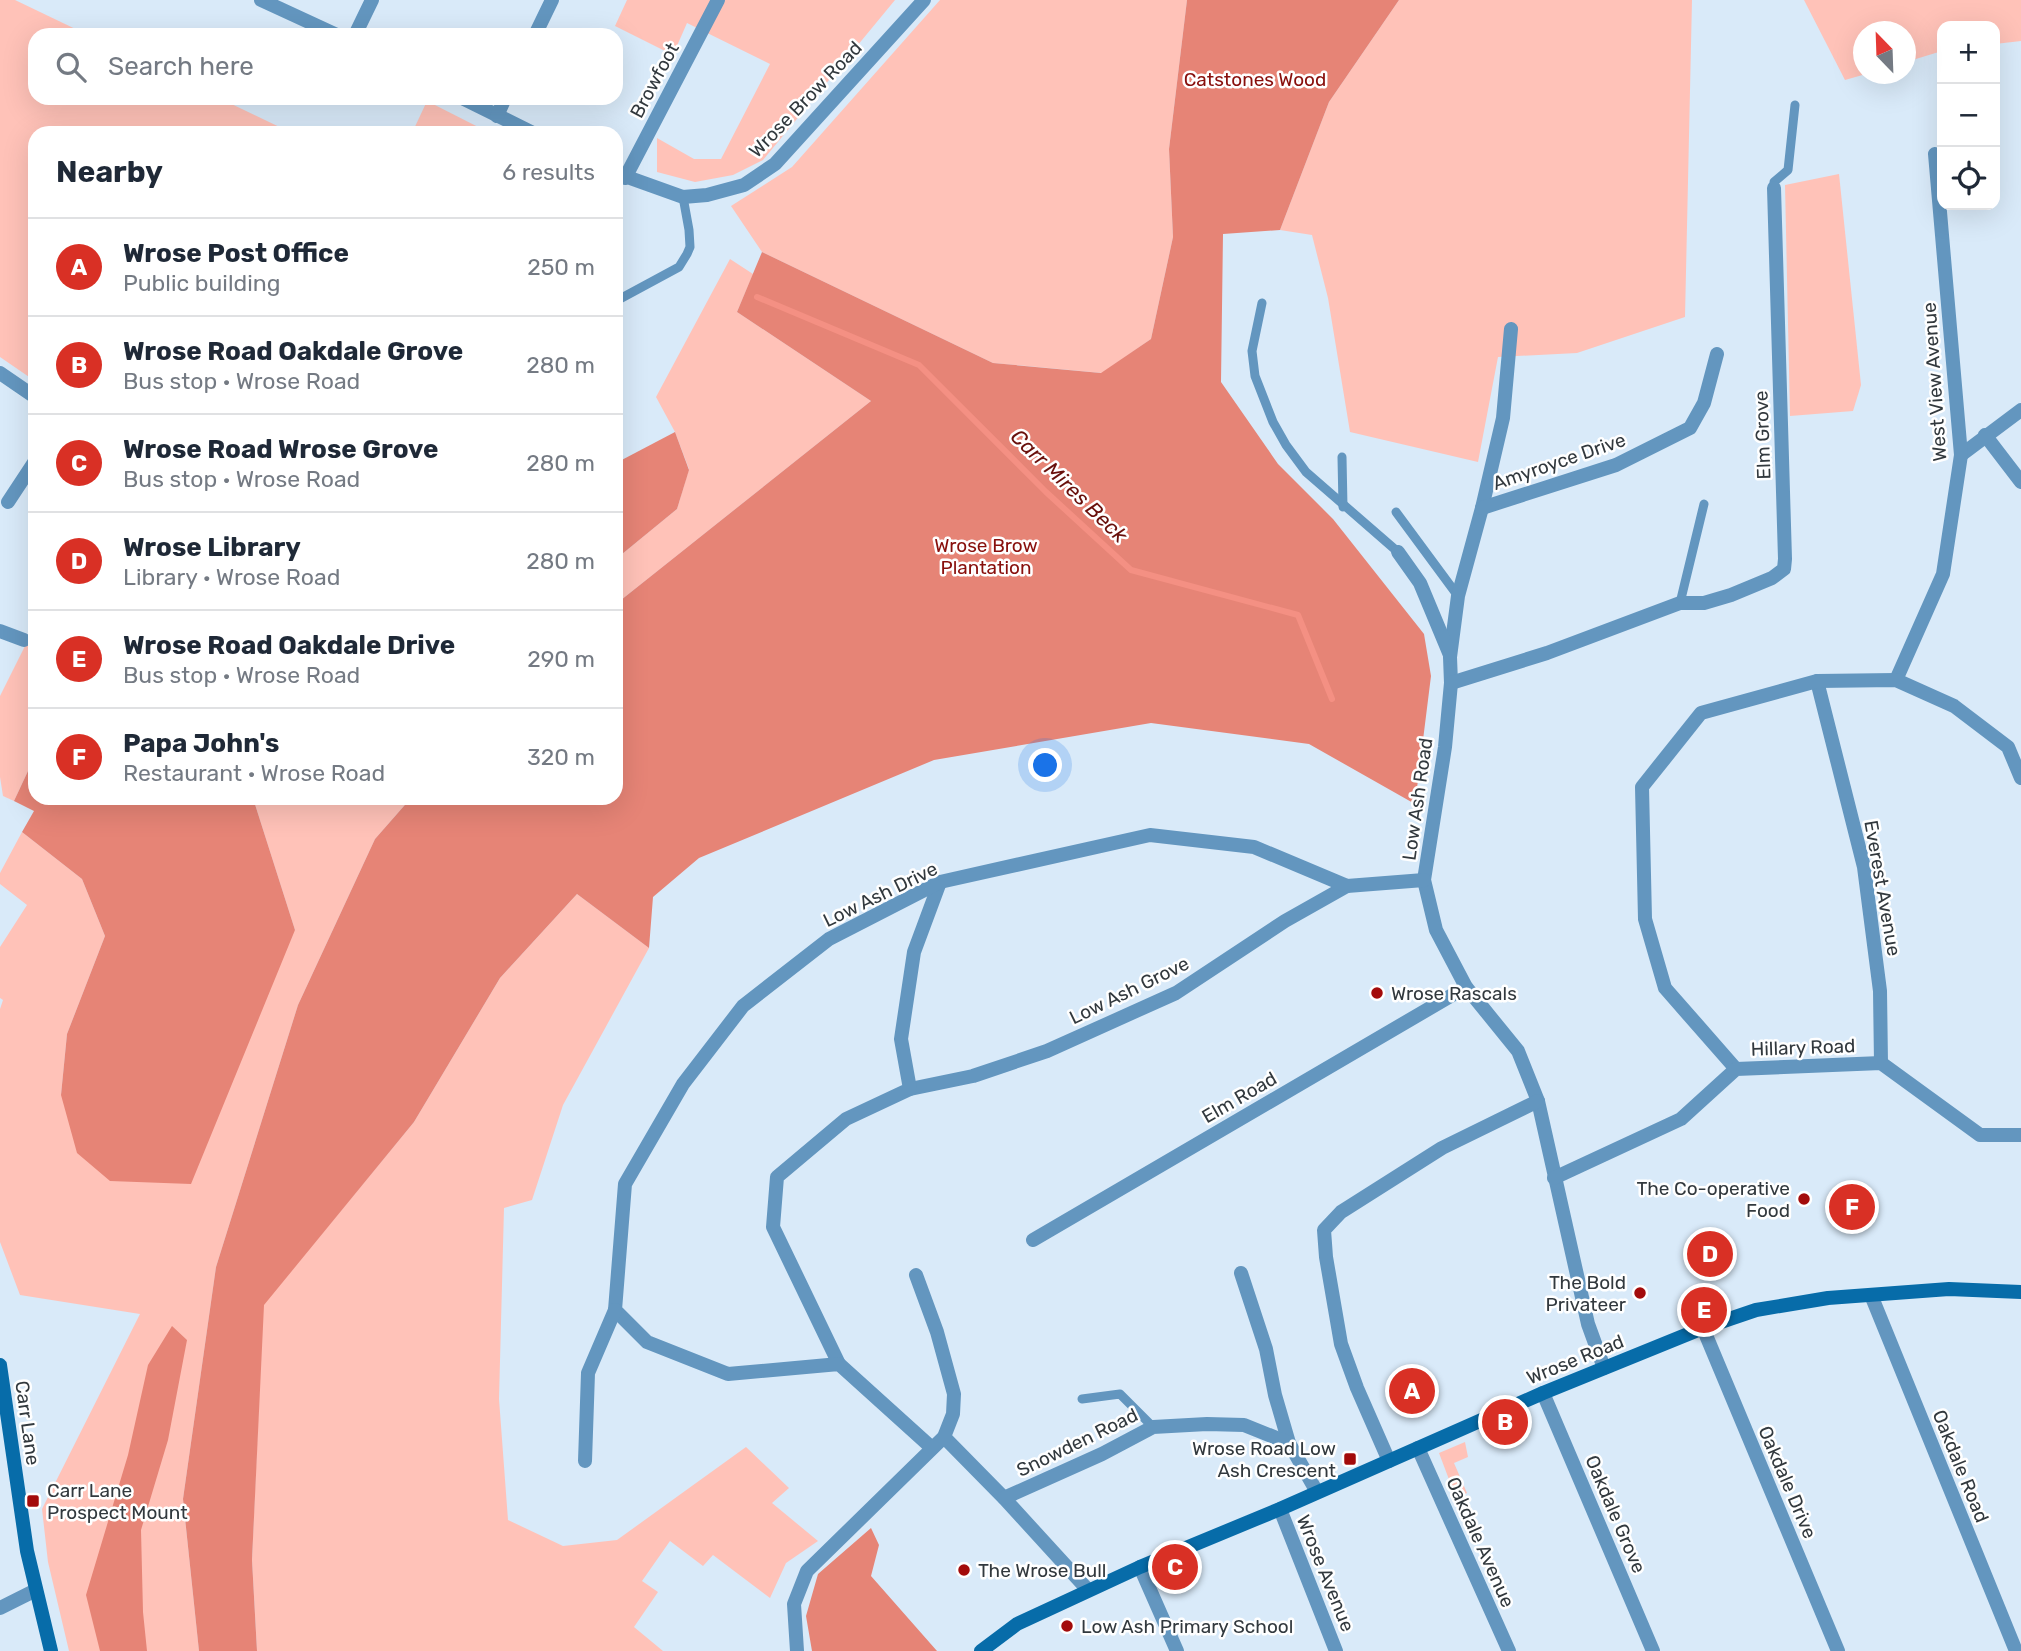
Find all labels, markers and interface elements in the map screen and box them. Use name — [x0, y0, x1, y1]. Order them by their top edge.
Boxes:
north arrow — [1853, 21, 1916, 84]
map controls — [1937, 21, 2000, 210]
button: + — [1937, 21, 2000, 84]
search box — [28, 28, 623, 105]
street label: Wrose Brow Road — [744, 36, 867, 162]
street label: Browfoot — [625, 38, 684, 122]
icon: search — [52, 48, 90, 86]
text: Search here — [108, 51, 254, 82]
park label: Catstones Wood — [1184, 68, 1326, 91]
button: − — [1937, 84, 2000, 147]
button: locate — [1937, 147, 2000, 210]
text: Nearby — [56, 154, 163, 190]
text: 6 results — [502, 158, 595, 186]
text: Wrose Post Office — [123, 238, 349, 269]
text: A — [71, 253, 87, 281]
text: 250 m — [527, 253, 595, 281]
text: Public building — [123, 269, 280, 297]
street label: West View Avenue — [1917, 302, 1952, 462]
text: Wrose Road Oakdale Grove — [123, 336, 463, 367]
text: B — [71, 351, 87, 379]
text: 280 m — [526, 351, 595, 379]
text: Bus stop · Wrose Road — [123, 367, 360, 395]
street label: Elm Grove — [1749, 390, 1776, 480]
water label: Carr Mires Beck — [1006, 424, 1134, 548]
street label: Amyroyce Drive — [1490, 428, 1629, 495]
text: Wrose Road Wrose Grove — [123, 434, 438, 465]
text: C — [71, 449, 87, 477]
text: 280 m — [526, 449, 595, 477]
text: Bus stop · Wrose Road — [123, 465, 360, 493]
text: Wrose Library — [123, 532, 301, 563]
park label: Wrose Brow Plantation — [934, 534, 1038, 579]
text: D — [71, 547, 87, 575]
text: 280 m — [526, 547, 595, 575]
text: Library · Wrose Road — [123, 563, 340, 591]
text: Wrose Road Oakdale Drive — [123, 630, 455, 661]
text: E — [72, 645, 86, 673]
text: 290 m — [527, 645, 595, 673]
text: Bus stop · Wrose Road — [123, 661, 360, 689]
text: Papa John's — [123, 728, 279, 759]
street label: Low Ash Road — [1397, 736, 1437, 862]
text: F — [72, 743, 86, 771]
text: 320 m — [527, 743, 595, 771]
your location — [1028, 748, 1062, 782]
text: Restaurant · Wrose Road — [123, 759, 385, 787]
street label: Everest Avenue — [1859, 818, 1906, 958]
street label: Low Ash Drive — [819, 857, 941, 932]
street label: Low Ash Grove — [1066, 952, 1193, 1029]
place label: Wrose Rascals — [1391, 982, 1517, 1005]
marker: Wrose Rascals — [1369, 985, 1385, 1001]
street label: Hillary Road — [1750, 1034, 1856, 1061]
street label: Elm Road — [1198, 1067, 1281, 1128]
place label: The Co-operative Food — [1637, 1177, 1790, 1222]
pin: F — [1829, 1181, 1875, 1233]
marker: The Co-operative Food — [1796, 1191, 1812, 1207]
pin: D — [1687, 1228, 1733, 1280]
place label: The Bold Privateer — [1546, 1271, 1627, 1316]
pin: E — [1681, 1284, 1727, 1336]
marker: The Bold Privateer — [1632, 1285, 1648, 1301]
street label: Wrose Road — [1523, 1330, 1627, 1389]
pin: A — [1389, 1365, 1435, 1417]
street label: Carr Lane — [10, 1379, 45, 1467]
pin: B — [1482, 1396, 1528, 1448]
street label: Snowden Road — [1013, 1403, 1142, 1482]
street label: Oakdale Road — [1928, 1407, 1994, 1526]
street label: Oakdale Drive — [1753, 1422, 1822, 1542]
place label: Wrose Road Low Ash Crescent — [1192, 1437, 1337, 1482]
marker: Wrose Road Low Ash Crescent — [1342, 1451, 1358, 1467]
street label: Oakdale Grove — [1580, 1452, 1651, 1577]
street label: Oakdale Avenue — [1441, 1473, 1520, 1611]
place label: Carr Lane Prospect Mount — [47, 1479, 188, 1524]
marker: Carr Lane Prospect Mount — [25, 1493, 41, 1509]
street label: Wrose Avenue — [1292, 1511, 1359, 1635]
pin: C — [1152, 1541, 1198, 1593]
place label: The Wrose Bull — [978, 1559, 1106, 1582]
marker: The Wrose Bull — [956, 1562, 972, 1578]
place label: Low Ash Primary School — [1081, 1615, 1293, 1638]
marker: Low Ash Primary School — [1059, 1618, 1075, 1634]

